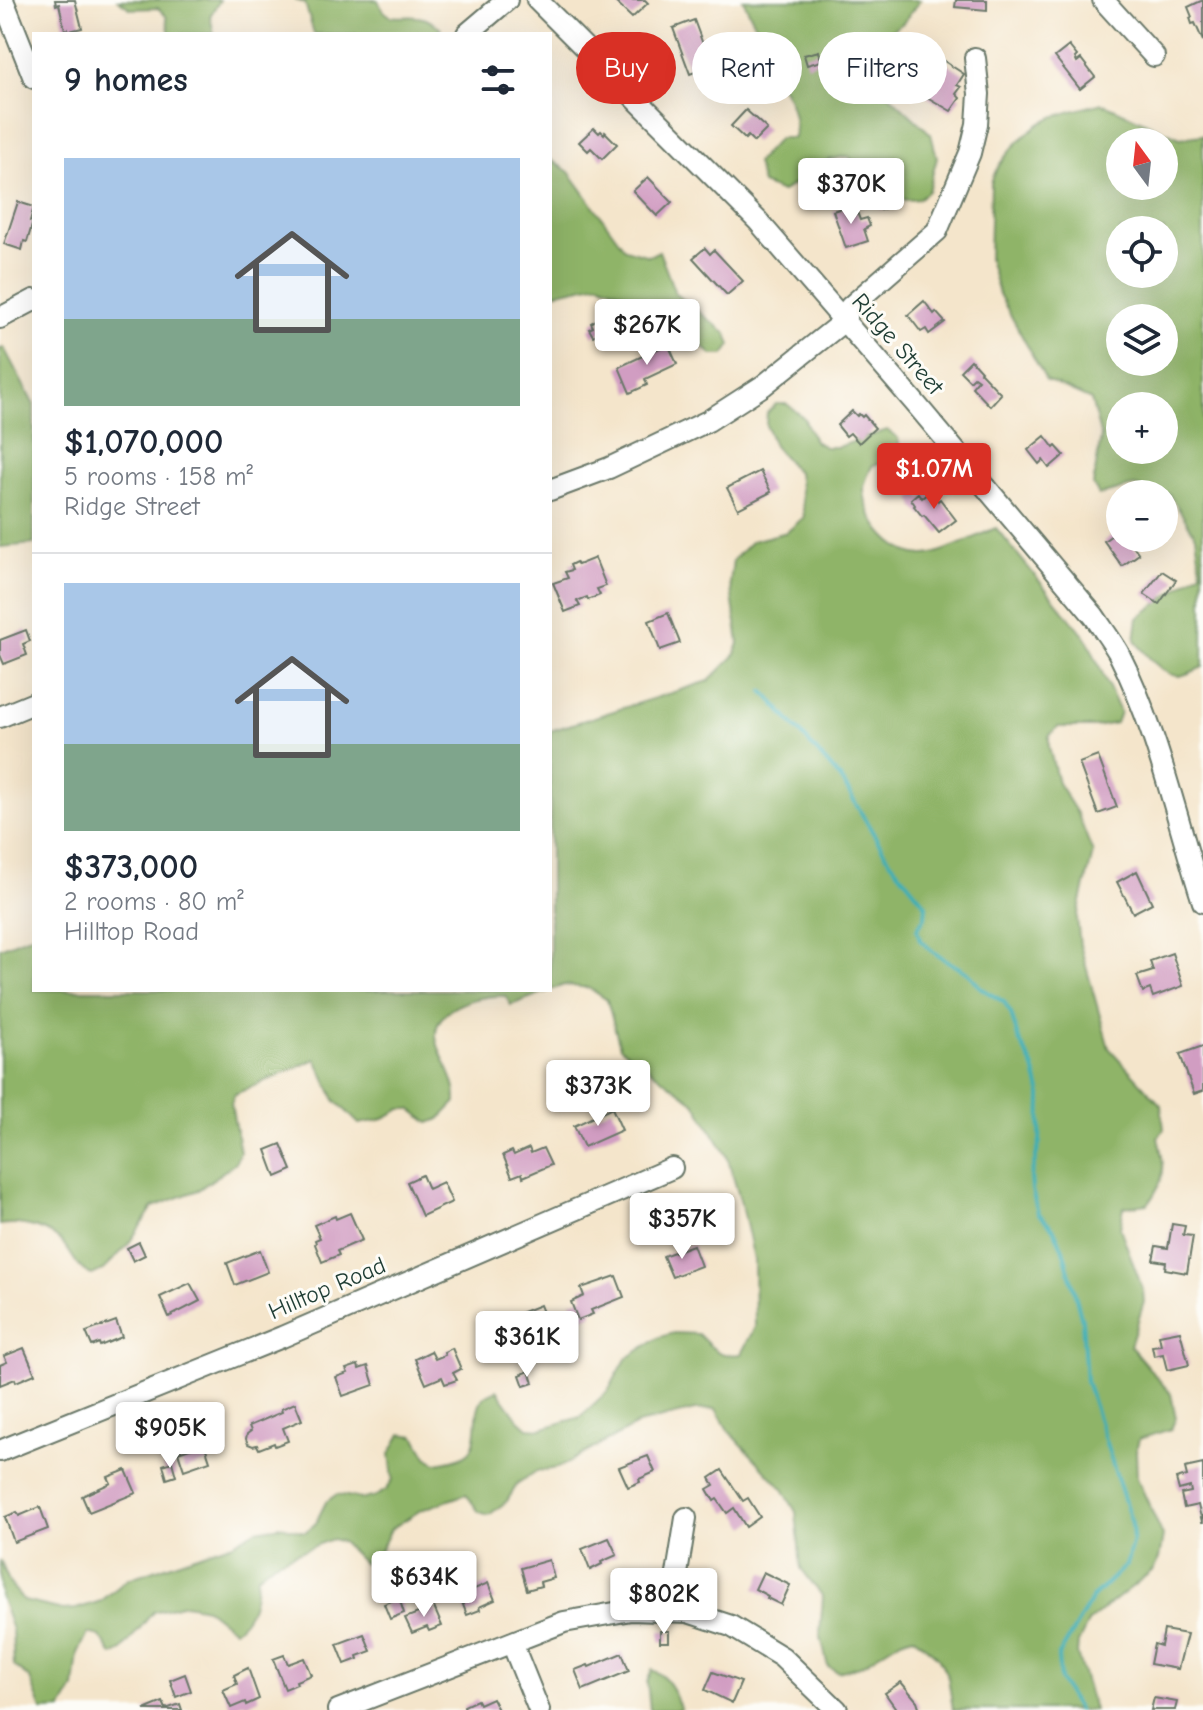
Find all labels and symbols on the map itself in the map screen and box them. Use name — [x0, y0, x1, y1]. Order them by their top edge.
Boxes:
north arrow — [1106, 128, 1178, 200]
pin: $370K — [795, 158, 907, 226]
street label: Ridge Street — [846, 288, 950, 401]
pin: $267K — [591, 299, 703, 367]
pin: $1.07M — [869, 443, 999, 511]
pin: $373K — [542, 1060, 654, 1128]
pin: $357K — [626, 1193, 738, 1261]
street label: Hilltop Road — [264, 1251, 390, 1325]
pin: $361K — [471, 1311, 583, 1379]
pin: $905K — [114, 1402, 226, 1470]
pin: $634K — [368, 1551, 480, 1619]
pin: $802K — [608, 1568, 720, 1636]

